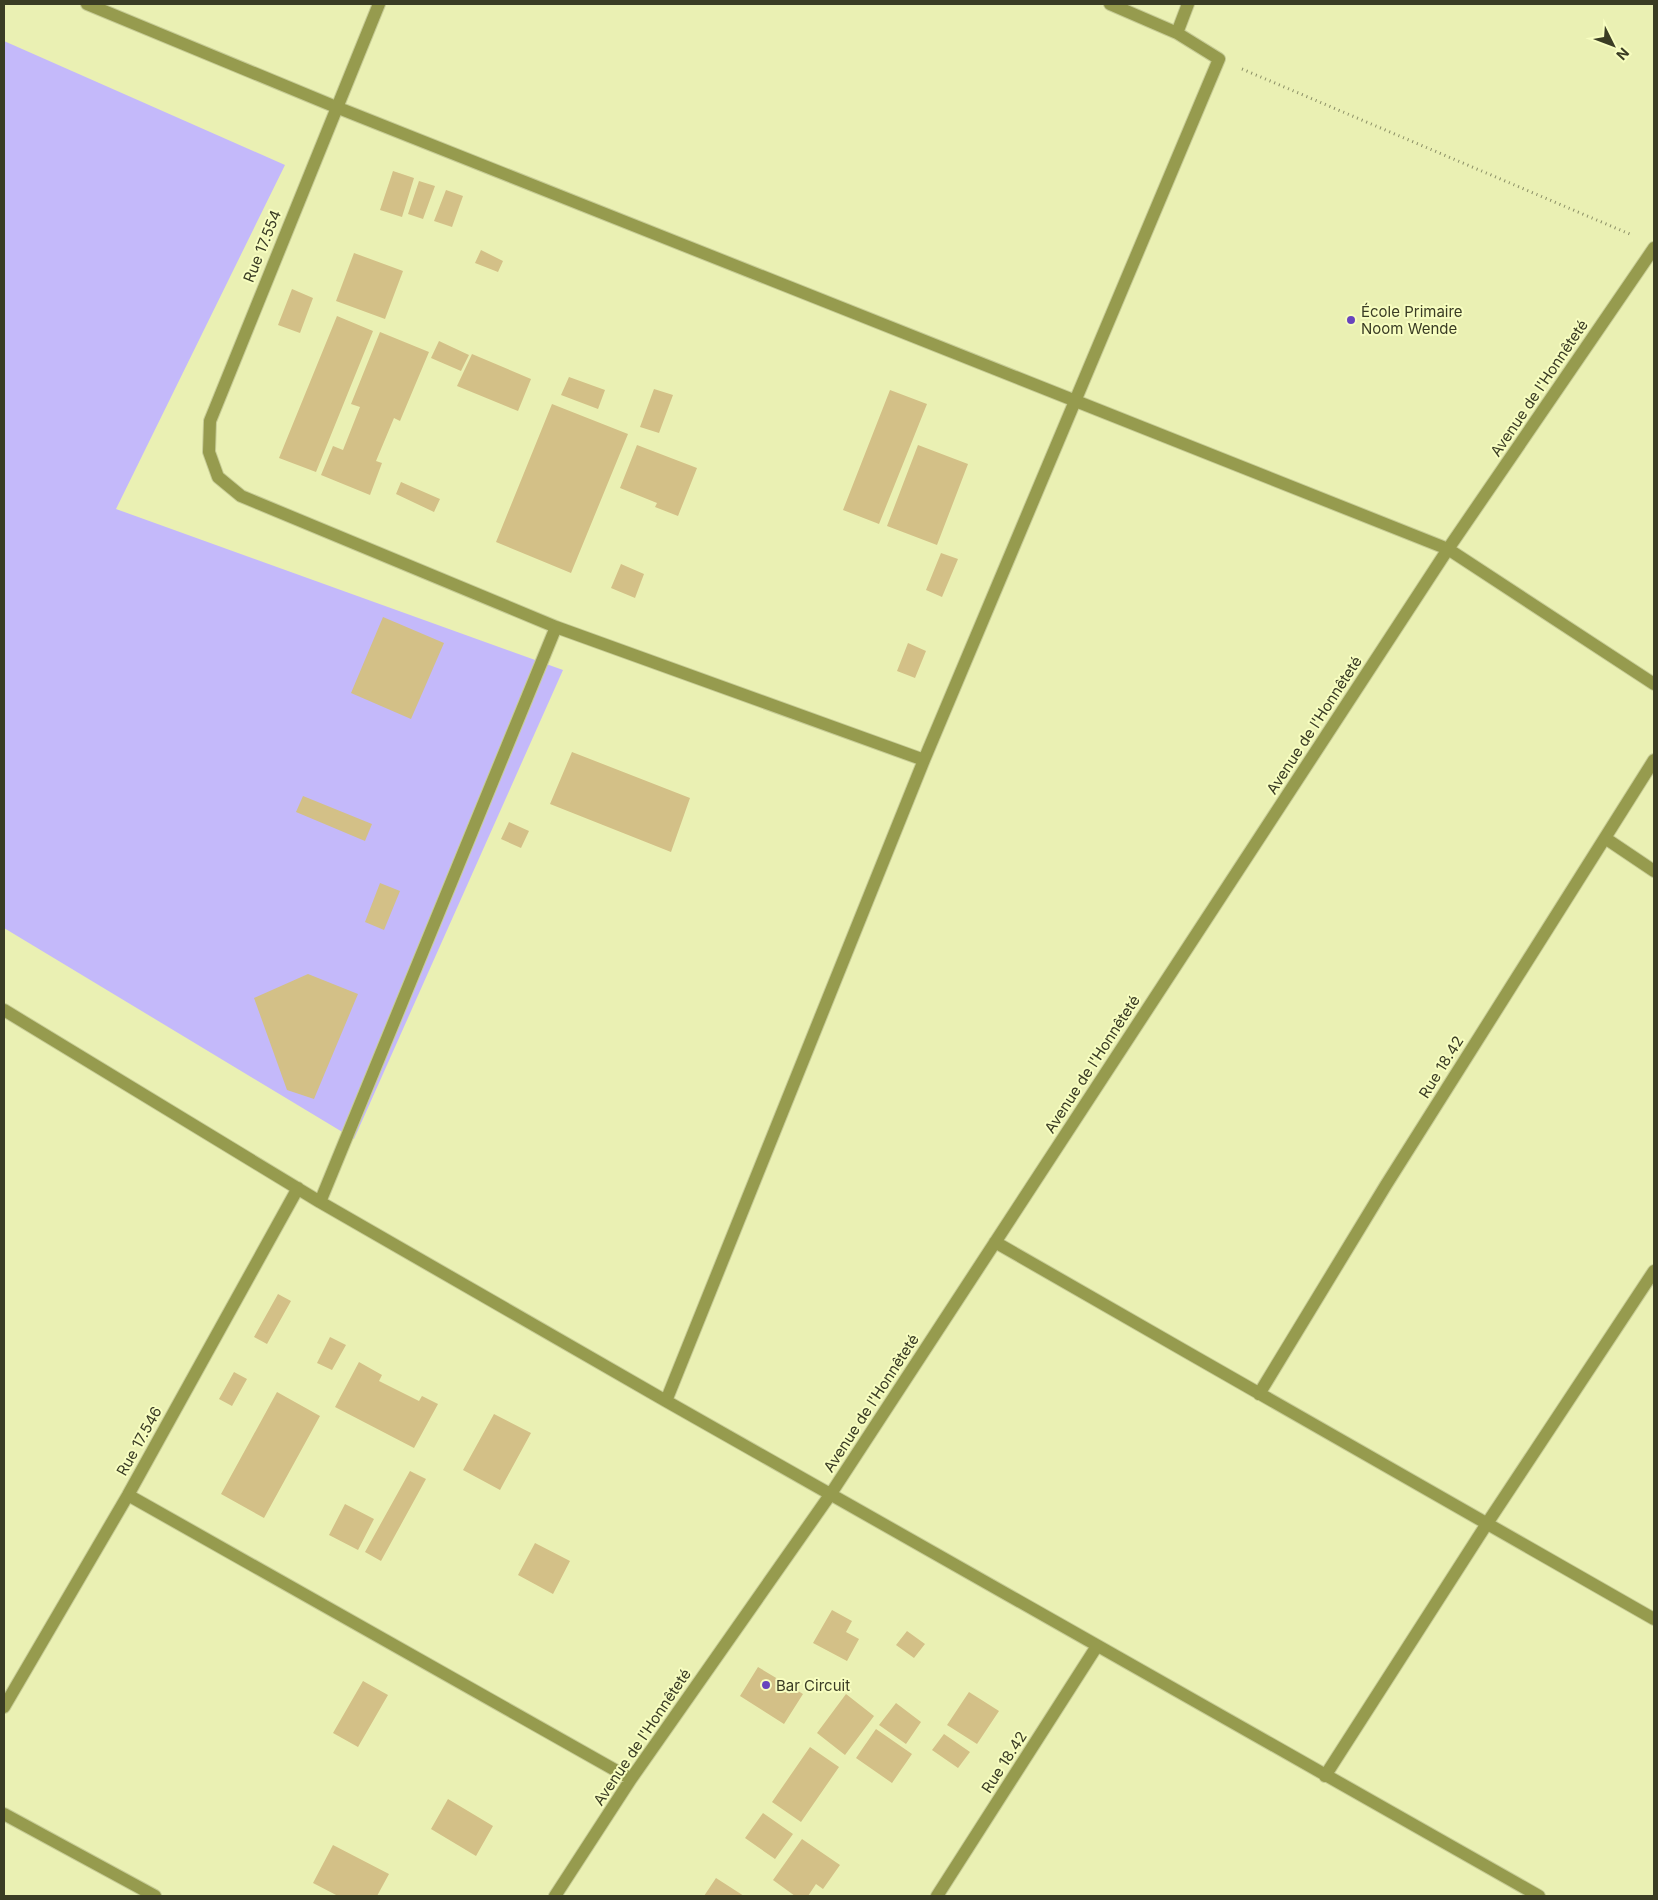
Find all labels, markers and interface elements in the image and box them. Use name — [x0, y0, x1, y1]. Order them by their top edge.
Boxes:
north arrow — [1588, 20, 1638, 70]
text: N — [1613, 44, 1633, 64]
street label: Rue 17.554 — [239, 207, 285, 285]
place label: École Primaire Noom Wende — [1361, 302, 1463, 338]
marker: École Primaire Noom Wende — [1345, 314, 1357, 326]
street label: Avenue de l'Honnêteté — [1486, 316, 1592, 460]
street label: Avenue de l'Honnêteté — [1262, 652, 1366, 798]
street label: Avenue de l'Honnêteté — [1040, 991, 1144, 1137]
street label: Rue 18.42 — [1414, 1032, 1468, 1102]
street label: Avenue de l'Honnêteté — [819, 1330, 923, 1476]
street label: Rue 17.546 — [112, 1403, 166, 1479]
street label: Avenue de l'Honnêteté — [589, 1665, 695, 1809]
place label: Bar Circuit — [776, 1676, 850, 1695]
marker: Bar Circuit — [760, 1679, 772, 1691]
street label: Rue 18.42 — [977, 1728, 1031, 1796]

